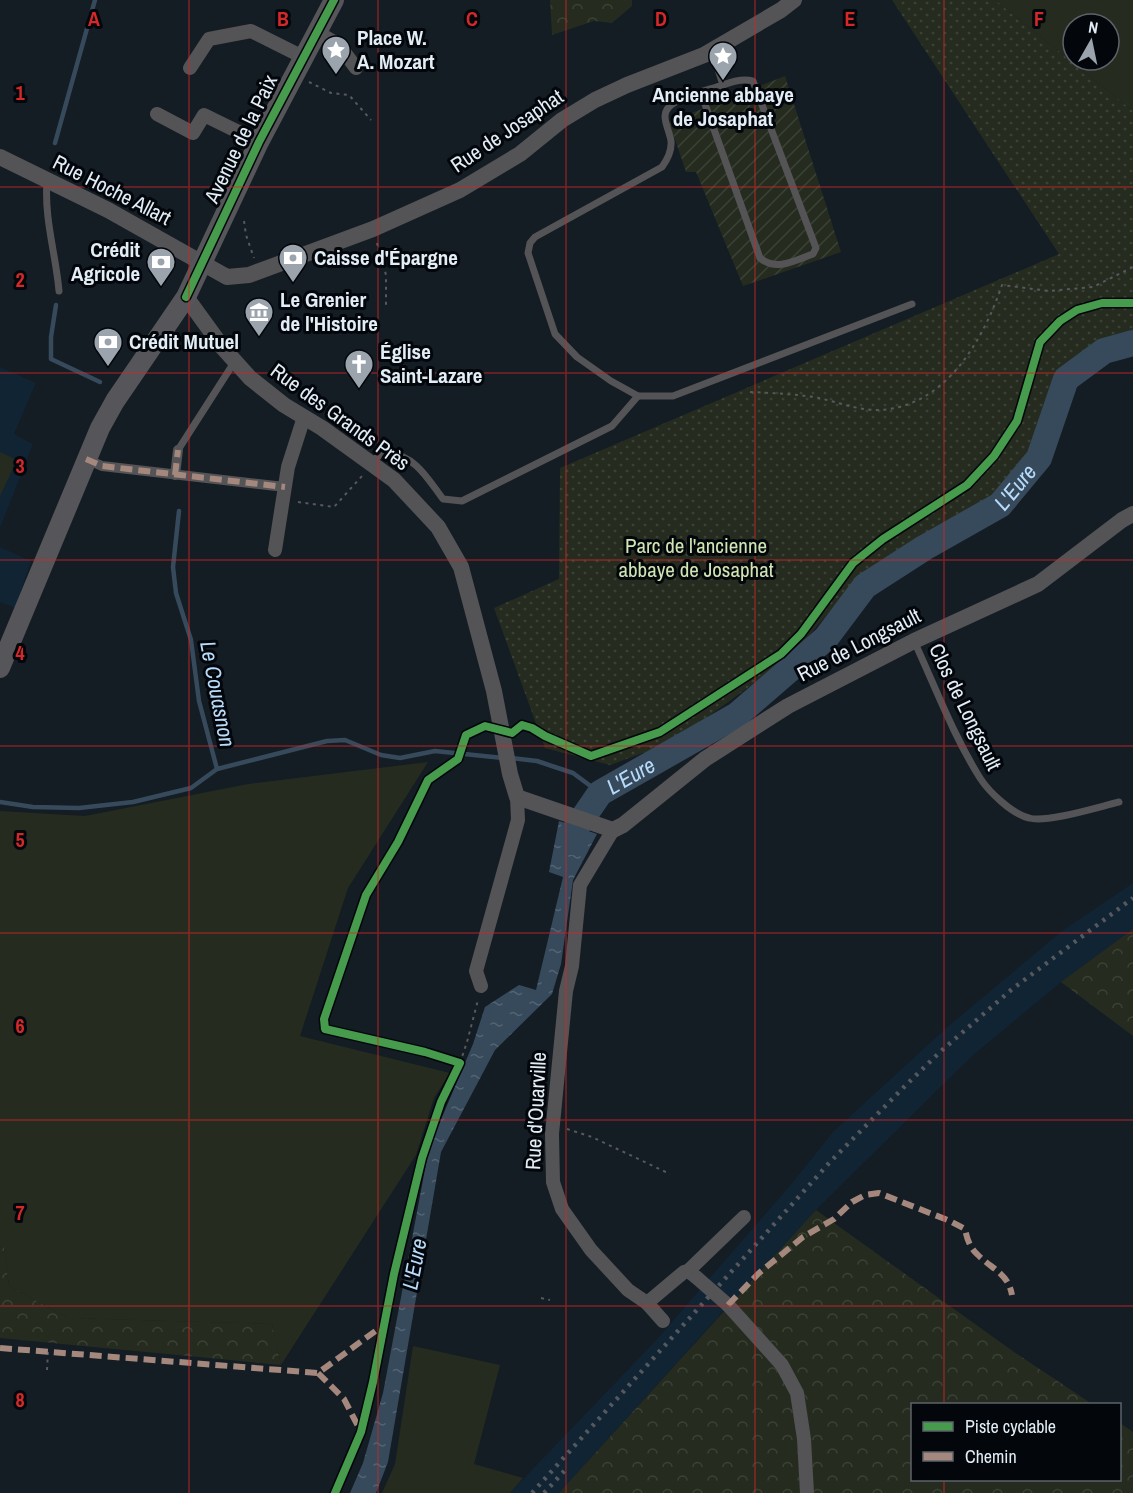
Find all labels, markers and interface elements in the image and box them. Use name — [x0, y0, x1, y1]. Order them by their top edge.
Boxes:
text: A — [88, 5, 100, 32]
text: B — [277, 5, 289, 32]
text: C — [466, 5, 478, 32]
text: D — [655, 5, 667, 32]
text: E — [845, 5, 856, 32]
text: F — [1034, 5, 1044, 32]
north arrow — [1061, 12, 1121, 72]
text: N — [1087, 16, 1100, 39]
place label: Place W. A. Mozart — [357, 23, 435, 76]
place icon: Place W. A. Mozart — [320, 34, 352, 76]
place icon: Ancienne abbaye de Josaphat — [707, 40, 739, 82]
street label: Avenue de la Paix — [197, 69, 284, 209]
text: 1 — [15, 79, 25, 106]
place label: Ancienne abbaye de Josaphat — [652, 80, 794, 133]
street label: Rue de Josaphat — [445, 82, 569, 179]
street label: Rue Hoche Allart — [48, 147, 177, 232]
place label: Crédit Agricole — [71, 235, 140, 288]
bank icon: Caisse d'Épargne — [277, 242, 309, 284]
place label: Caisse d'Épargne — [314, 243, 458, 272]
bank icon: Crédit Agricole — [145, 246, 177, 288]
text: 2 — [15, 266, 25, 293]
place label: Le Grenier de l'Histoire — [280, 285, 378, 338]
museum icon: Le Grenier de l'Histoire — [243, 296, 275, 338]
bank icon: Crédit Mutuel — [92, 326, 124, 368]
place label: Crédit Mutuel — [129, 327, 239, 356]
place label: Église Saint-Lazare — [380, 337, 482, 390]
church icon: Église Saint-Lazare — [343, 348, 375, 390]
street label: Rue des Grands Près — [265, 356, 416, 477]
text: 3 — [15, 452, 25, 479]
water label: L'Eure — [987, 458, 1043, 516]
park label: Parc de l'ancienne abbaye de Josaphat — [618, 531, 774, 584]
street label: Rue de Longsault — [792, 601, 926, 688]
water label: Le Couasnon — [193, 638, 243, 750]
street label: Clos de Longsault — [922, 638, 1009, 775]
text: 4 — [15, 639, 25, 666]
water label: L'Eure — [601, 750, 661, 801]
text: 5 — [15, 826, 25, 853]
text: 6 — [15, 1012, 25, 1039]
street label: Rue d'Ouarville — [518, 1051, 553, 1171]
text: 7 — [15, 1199, 25, 1226]
water label: L'Eure — [394, 1236, 434, 1292]
text: 8 — [15, 1386, 25, 1413]
legend — [911, 1403, 1121, 1481]
text: Piste cyclable — [965, 1414, 1056, 1439]
text: Chemin — [965, 1444, 1017, 1469]

